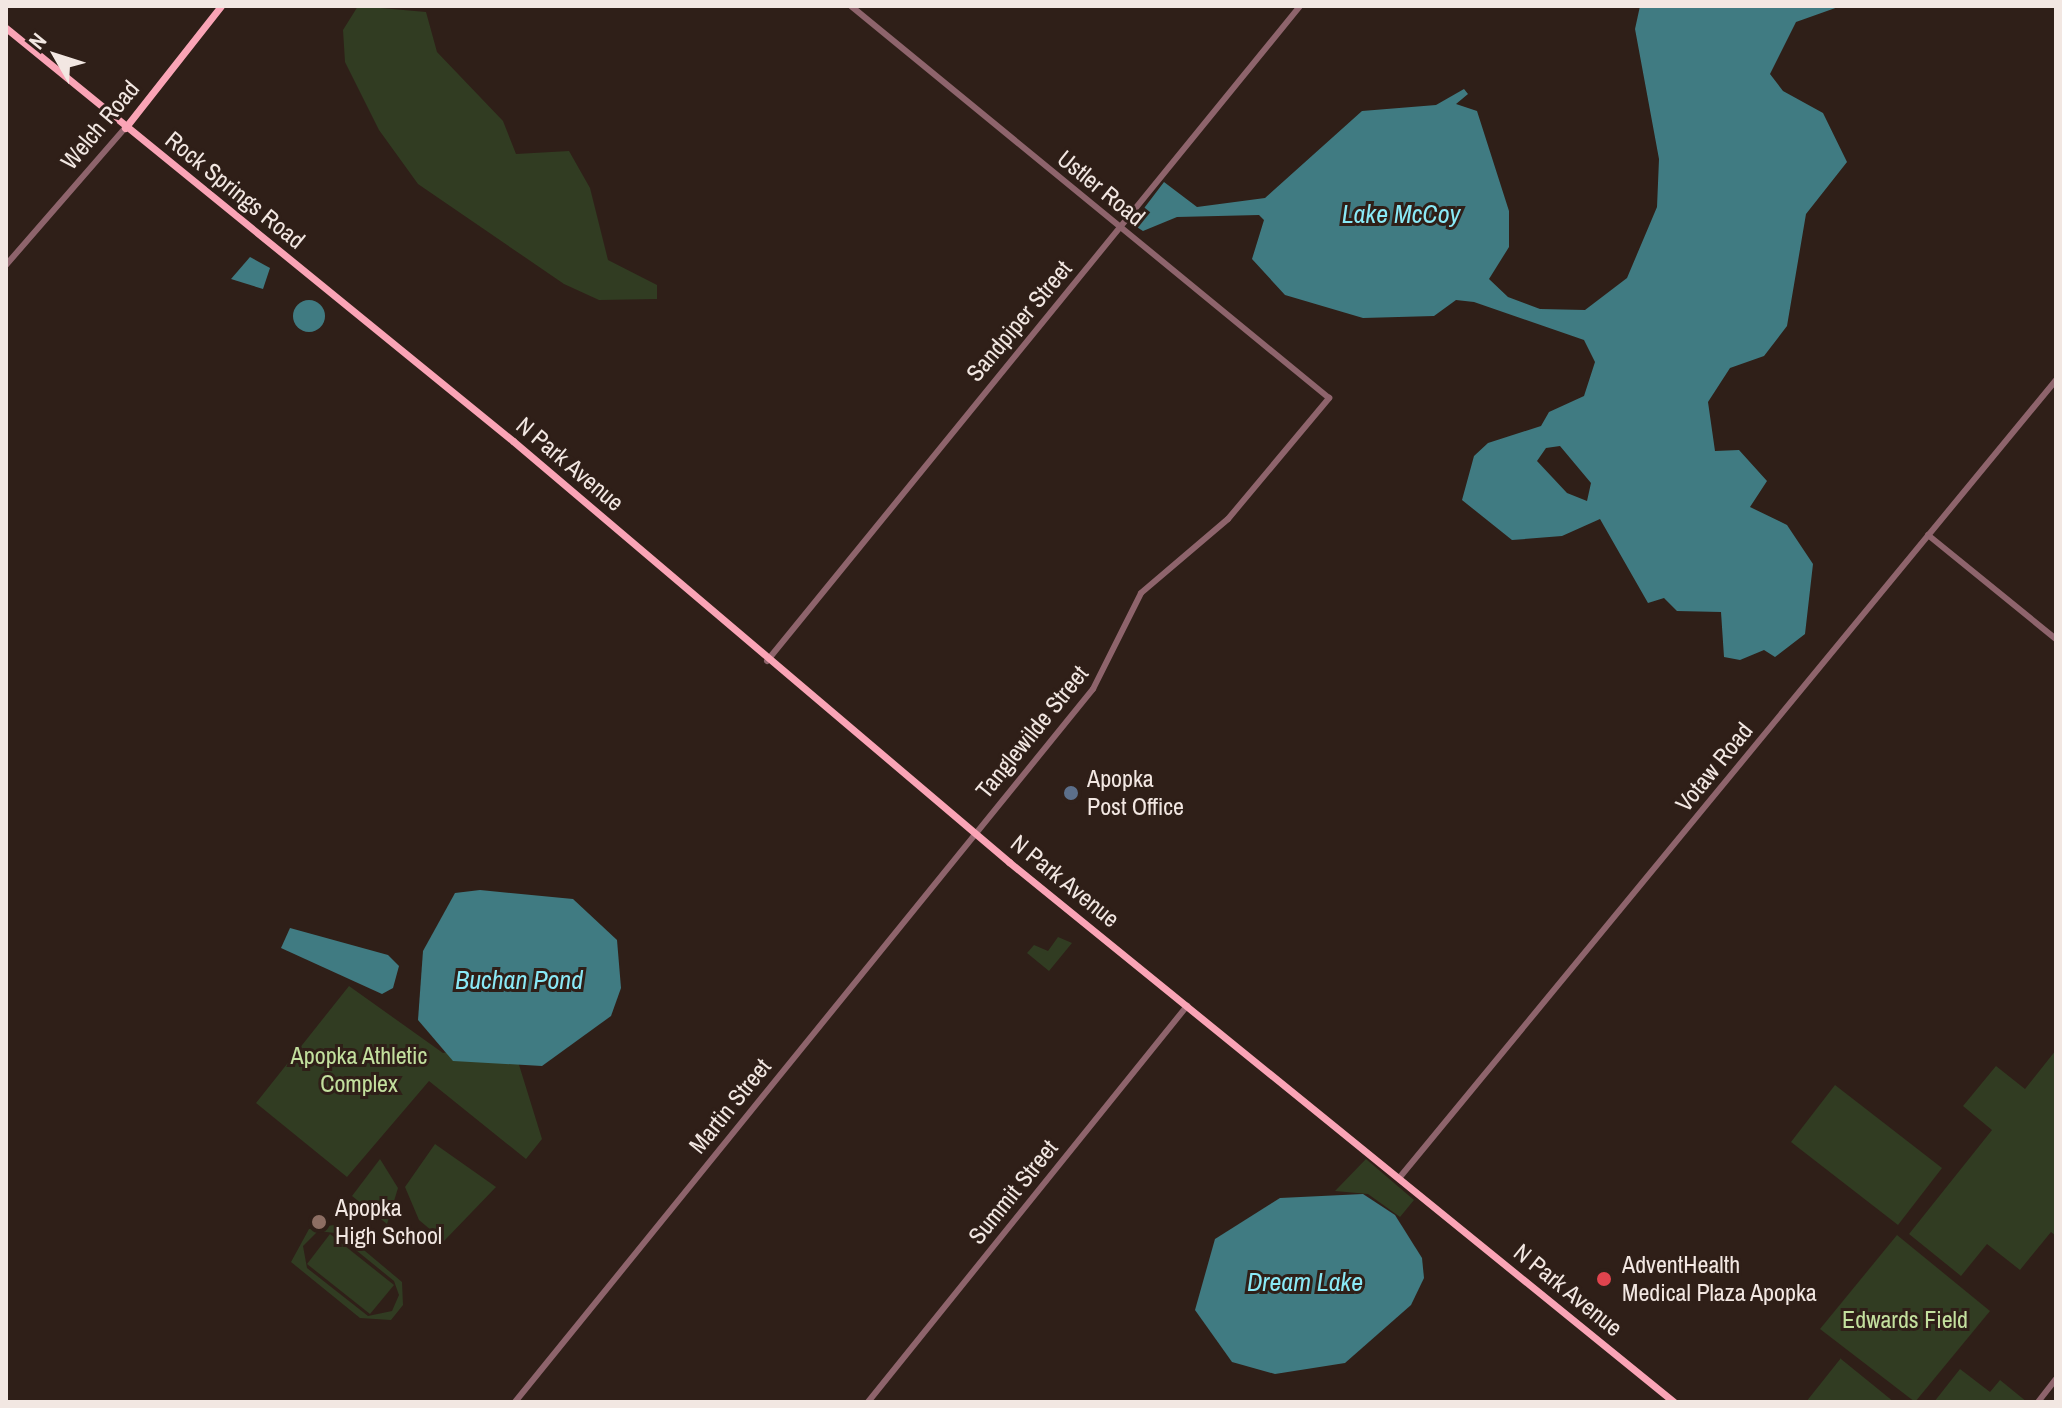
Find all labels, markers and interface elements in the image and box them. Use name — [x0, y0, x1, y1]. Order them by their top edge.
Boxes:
north arrow — [16, 16, 96, 96]
text: N — [22, 26, 53, 55]
street label: Welch Road — [55, 75, 145, 175]
street label: Rock Springs Road — [160, 125, 310, 255]
street label: Ustler Road — [1052, 144, 1150, 232]
water label: Lake McCoy — [1342, 198, 1460, 230]
street label: Sandpiper Street — [960, 255, 1078, 387]
street label: N Park Avenue — [510, 411, 630, 517]
street label: Tanglewilde Street — [970, 660, 1094, 804]
street label: Votaw Road — [1669, 717, 1759, 817]
place label: Apopka Post Office — [1087, 765, 1184, 821]
marker: Apopka Post Office — [1062, 784, 1080, 802]
street label: N Park Avenue — [1005, 828, 1125, 934]
water label: Buchan Pond — [455, 964, 583, 996]
park label: Apopka Athletic Complex — [290, 1042, 428, 1098]
street label: Martin Street — [683, 1053, 777, 1159]
street label: Summit Street — [962, 1134, 1064, 1250]
place label: Apopka High School — [335, 1194, 442, 1250]
marker: Apopka High School — [310, 1213, 328, 1231]
street label: N Park Avenue — [1508, 1237, 1628, 1343]
place label: AdventHealth Medical Plaza Apopka — [1622, 1251, 1818, 1307]
water label: Dream Lake — [1247, 1266, 1363, 1298]
marker: AdventHealth Medical Plaza Apopka — [1593, 1268, 1615, 1290]
park label: Edwards Field — [1842, 1306, 1968, 1334]

